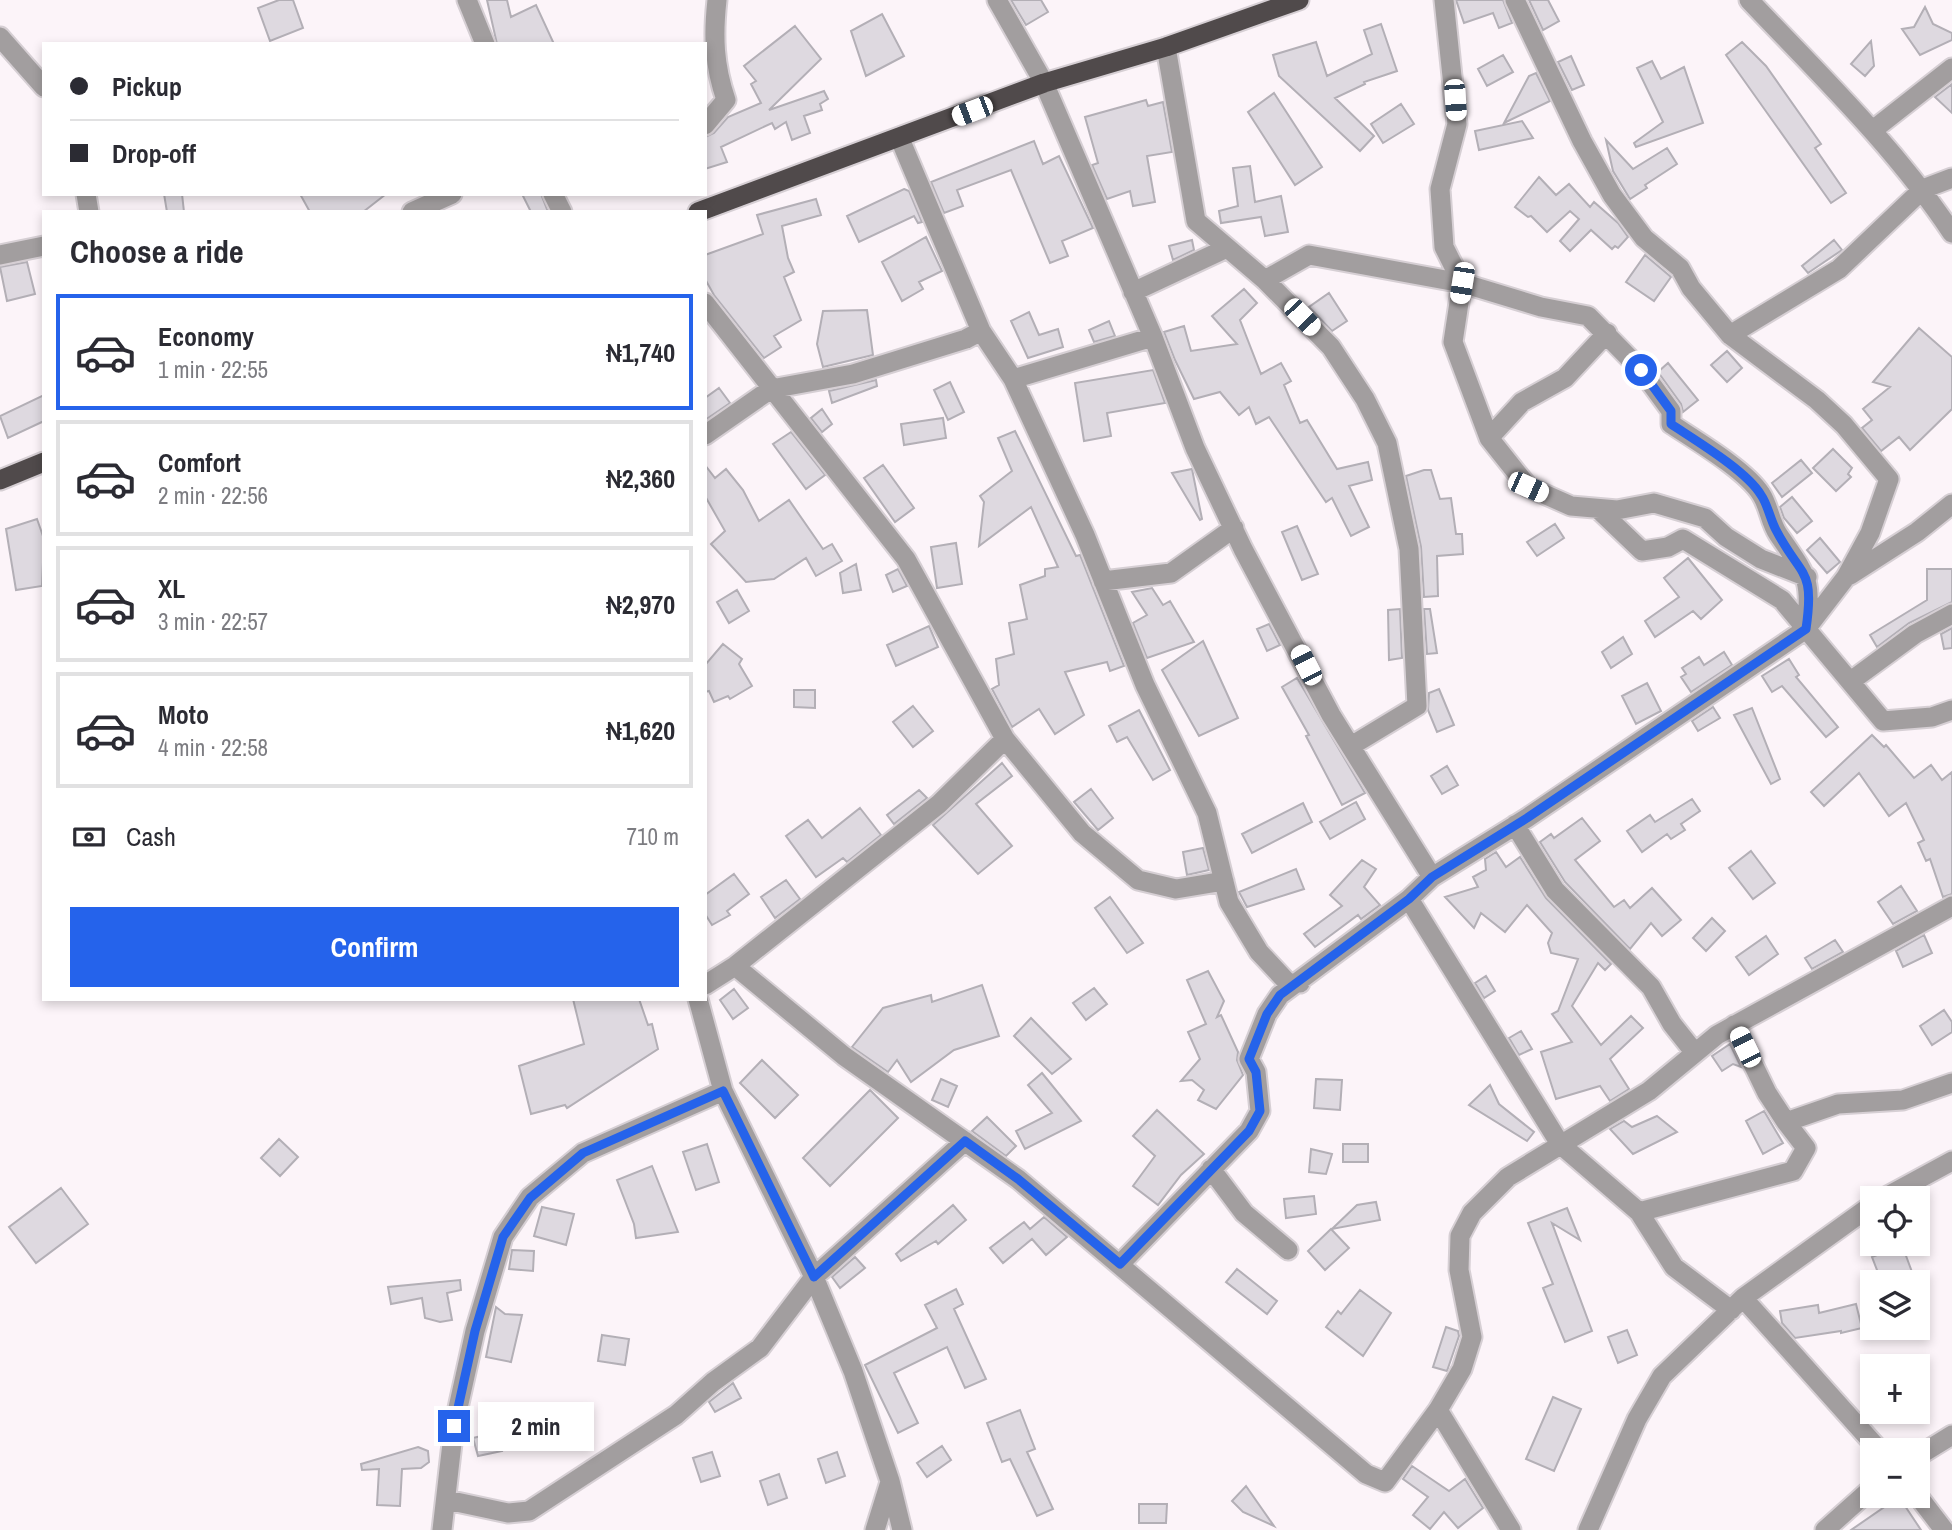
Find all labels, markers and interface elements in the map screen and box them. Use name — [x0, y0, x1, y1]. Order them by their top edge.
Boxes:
text: Pickup — [112, 69, 182, 104]
car — [1444, 78, 1467, 122]
car — [949, 94, 996, 128]
text: Drop-off — [112, 136, 196, 171]
text: Choose a ride — [70, 230, 244, 273]
car — [1449, 261, 1476, 305]
car — [1280, 295, 1325, 339]
text: Economy — [158, 319, 254, 354]
icon: car — [74, 321, 137, 384]
text: ₦1,740 — [606, 335, 675, 370]
text: 1 min · 22:55 — [158, 354, 268, 385]
route start — [1625, 354, 1657, 386]
text: Comfort — [158, 445, 241, 480]
icon: car — [74, 447, 137, 510]
text: ₦2,360 — [606, 461, 675, 496]
car — [1505, 469, 1552, 505]
text: 2 min · 22:56 — [158, 480, 268, 511]
text: XL — [158, 571, 185, 606]
icon: car — [74, 573, 137, 636]
text: ₦2,970 — [606, 587, 675, 622]
text: 3 min · 22:57 — [158, 606, 268, 637]
car — [1288, 642, 1325, 688]
text: Moto — [158, 697, 209, 732]
icon: car — [74, 699, 137, 762]
text: ₦1,620 — [606, 713, 675, 748]
text: 4 min · 22:58 — [158, 732, 268, 763]
icon: cash — [70, 818, 108, 856]
text: Cash — [126, 819, 176, 854]
text: 710 m — [627, 821, 679, 852]
button: Confirm — [70, 907, 679, 987]
car — [1727, 1024, 1764, 1070]
map controls — [1860, 1186, 1930, 1508]
button: locate — [1860, 1186, 1930, 1256]
button: layers — [1860, 1270, 1930, 1340]
button: + — [1860, 1354, 1930, 1424]
callout: 2 min — [478, 1402, 594, 1450]
route end — [438, 1410, 470, 1442]
text: 2 min — [511, 1411, 561, 1442]
button: − — [1860, 1438, 1930, 1508]

